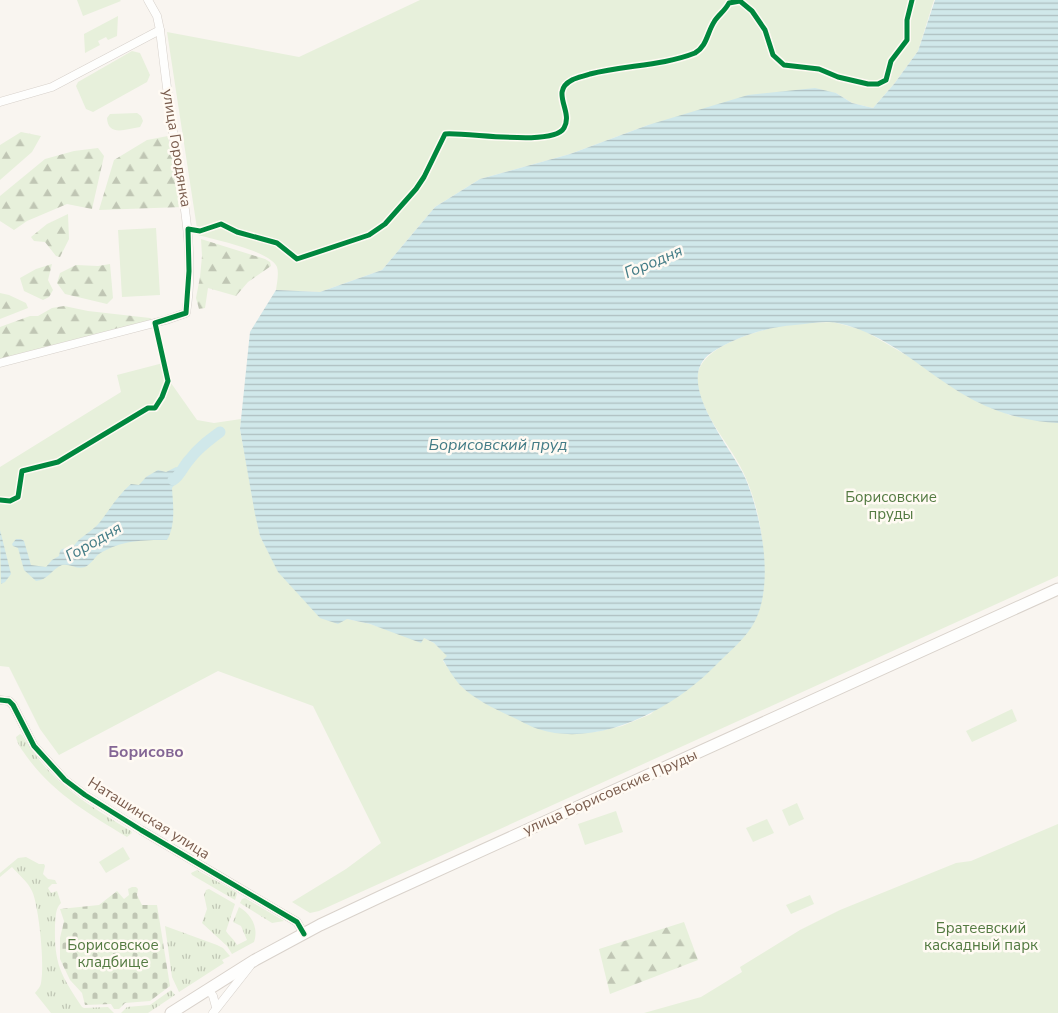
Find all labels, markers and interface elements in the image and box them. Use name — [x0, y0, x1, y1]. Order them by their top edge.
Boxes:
street label: улица Городянка — [158, 87, 196, 209]
water label: Городня — [621, 240, 686, 284]
water label: Борисовский пруд — [429, 434, 568, 456]
park label: Борисовские пруды — [845, 487, 937, 524]
water label: Городня — [61, 517, 126, 567]
district label: Борисово — [108, 741, 184, 763]
street label: улица Борисовские Пруды — [520, 744, 700, 840]
street label: Наташинская улица — [84, 772, 214, 864]
park label: Братеевский каскадный парк — [924, 918, 1038, 955]
park label: Борисовское кладбище — [67, 935, 159, 972]

